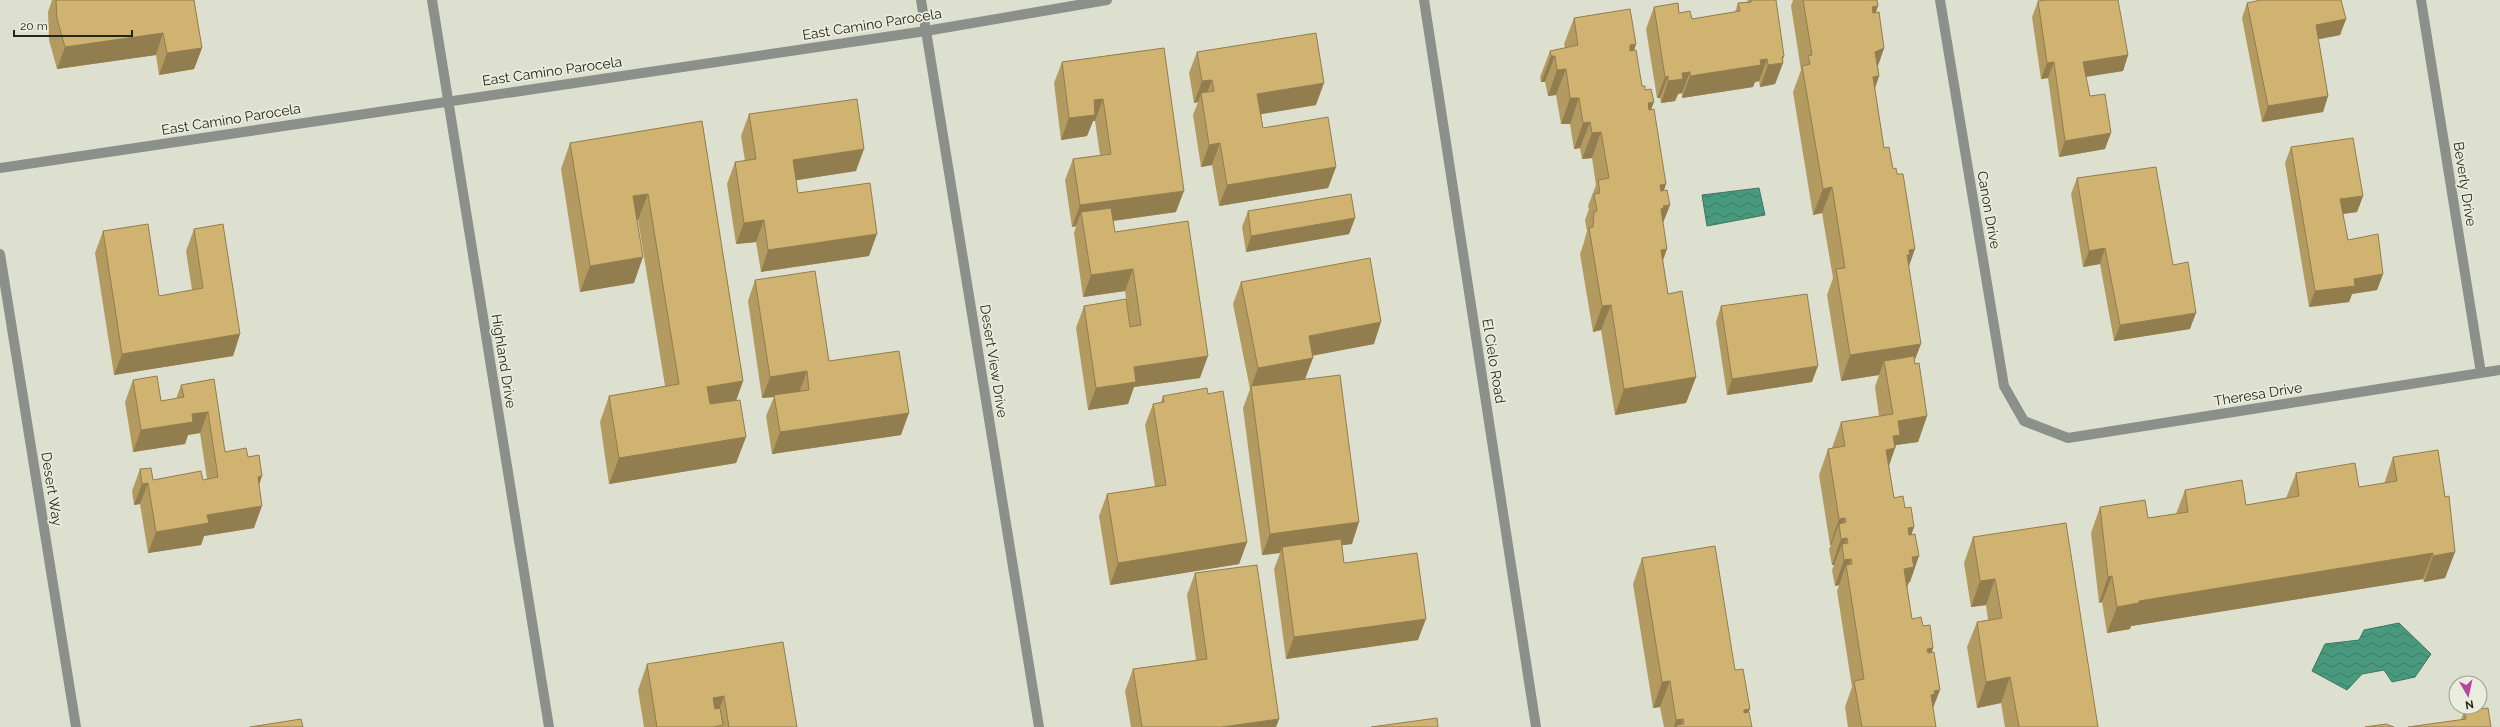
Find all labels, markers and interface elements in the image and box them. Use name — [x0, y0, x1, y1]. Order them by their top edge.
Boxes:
street label: East Camino Parocela — [801, 5, 943, 43]
scale bar — [14, 12, 132, 38]
text: 20 m — [20, 19, 48, 33]
street label: East Camino Parocela — [481, 53, 623, 89]
street label: East Camino Parocela — [160, 100, 302, 138]
street label: Beverly Drive — [2450, 141, 2480, 227]
street label: Canon Drive — [1974, 170, 2004, 250]
street label: Desert View Drive — [977, 303, 1011, 419]
street label: Highland Drive — [489, 313, 519, 409]
street label: El Cielo Road — [1479, 317, 1509, 405]
street label: Theresa Drive — [2213, 379, 2303, 409]
street label: Desert Way — [38, 451, 66, 528]
north arrow — [2448, 675, 2488, 715]
text: N — [2464, 697, 2475, 711]

